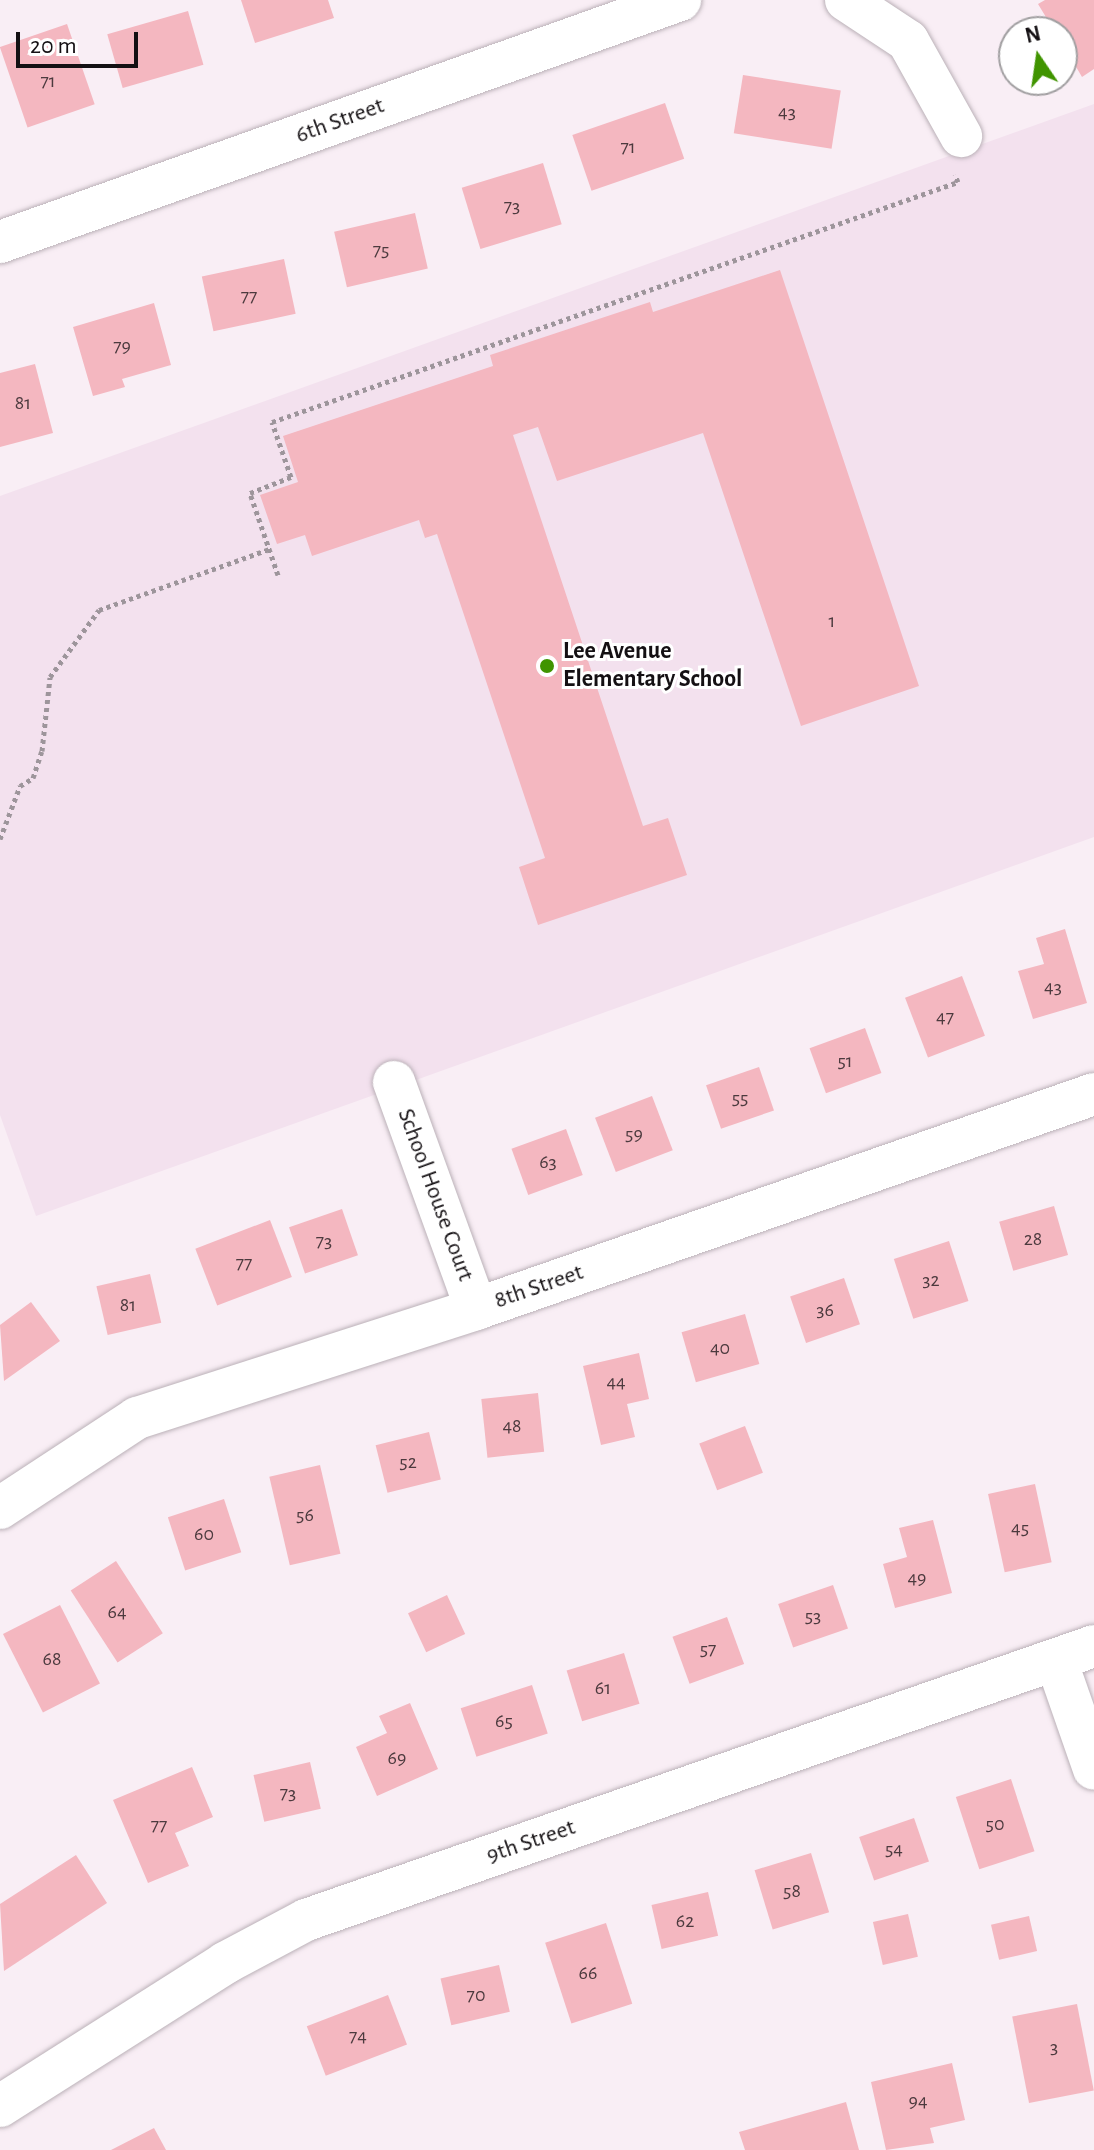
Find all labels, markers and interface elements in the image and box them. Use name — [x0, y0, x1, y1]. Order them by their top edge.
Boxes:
scale bar — [20, 16, 142, 66]
north arrow — [998, 16, 1078, 96]
text: N — [1023, 22, 1043, 47]
text: 20 m — [30, 34, 77, 58]
house number: 71 — [40, 69, 56, 93]
street label: 6th Street — [292, 92, 388, 150]
house number: 43 — [778, 100, 796, 124]
house number: 71 — [620, 135, 636, 159]
house number: 73 — [504, 194, 520, 218]
house number: 75 — [373, 238, 389, 262]
house number: 77 — [241, 284, 257, 308]
house number: 79 — [113, 334, 131, 358]
house number: 81 — [15, 391, 31, 415]
house number: 1 — [829, 609, 835, 633]
place label: Lee Avenue Elementary School — [563, 638, 742, 694]
marker: Lee Avenue Elementary School — [538, 657, 556, 675]
house number: 43 — [1044, 975, 1062, 999]
house number: 47 — [936, 1005, 954, 1029]
house number: 51 — [837, 1049, 853, 1073]
house number: 55 — [732, 1086, 748, 1110]
street label: School House Court — [391, 1105, 479, 1285]
house number: 59 — [625, 1122, 643, 1146]
house number: 63 — [539, 1150, 557, 1174]
house number: 28 — [1024, 1227, 1042, 1251]
house number: 73 — [316, 1229, 332, 1253]
house number: 77 — [236, 1251, 252, 1275]
street label: 8th Street — [491, 1258, 587, 1316]
house number: 32 — [922, 1268, 940, 1292]
house number: 81 — [120, 1293, 136, 1317]
house number: 36 — [816, 1298, 834, 1322]
house number: 40 — [710, 1336, 730, 1360]
house number: 44 — [606, 1370, 626, 1394]
house number: 48 — [502, 1414, 522, 1438]
house number: 52 — [399, 1450, 417, 1474]
house number: 56 — [296, 1503, 314, 1527]
house number: 45 — [1011, 1516, 1029, 1540]
house number: 60 — [194, 1522, 214, 1546]
house number: 49 — [907, 1566, 927, 1590]
house number: 64 — [107, 1600, 127, 1624]
house number: 53 — [805, 1604, 821, 1628]
house number: 57 — [700, 1637, 716, 1661]
house number: 68 — [43, 1647, 61, 1671]
house number: 61 — [595, 1676, 611, 1700]
house number: 65 — [495, 1709, 513, 1733]
house number: 69 — [388, 1746, 406, 1770]
house number: 73 — [280, 1781, 296, 1805]
house number: 50 — [986, 1812, 1004, 1836]
house number: 77 — [151, 1813, 167, 1837]
street label: 9th Street — [483, 1813, 579, 1871]
house number: 54 — [885, 1837, 903, 1861]
house number: 58 — [783, 1879, 801, 1903]
house number: 62 — [676, 1909, 694, 1933]
house number: 66 — [579, 1961, 597, 1985]
house number: 70 — [467, 1983, 485, 2007]
house number: 74 — [349, 2024, 367, 2048]
house number: 3 — [1050, 2035, 1058, 2059]
house number: 94 — [908, 2089, 928, 2113]

